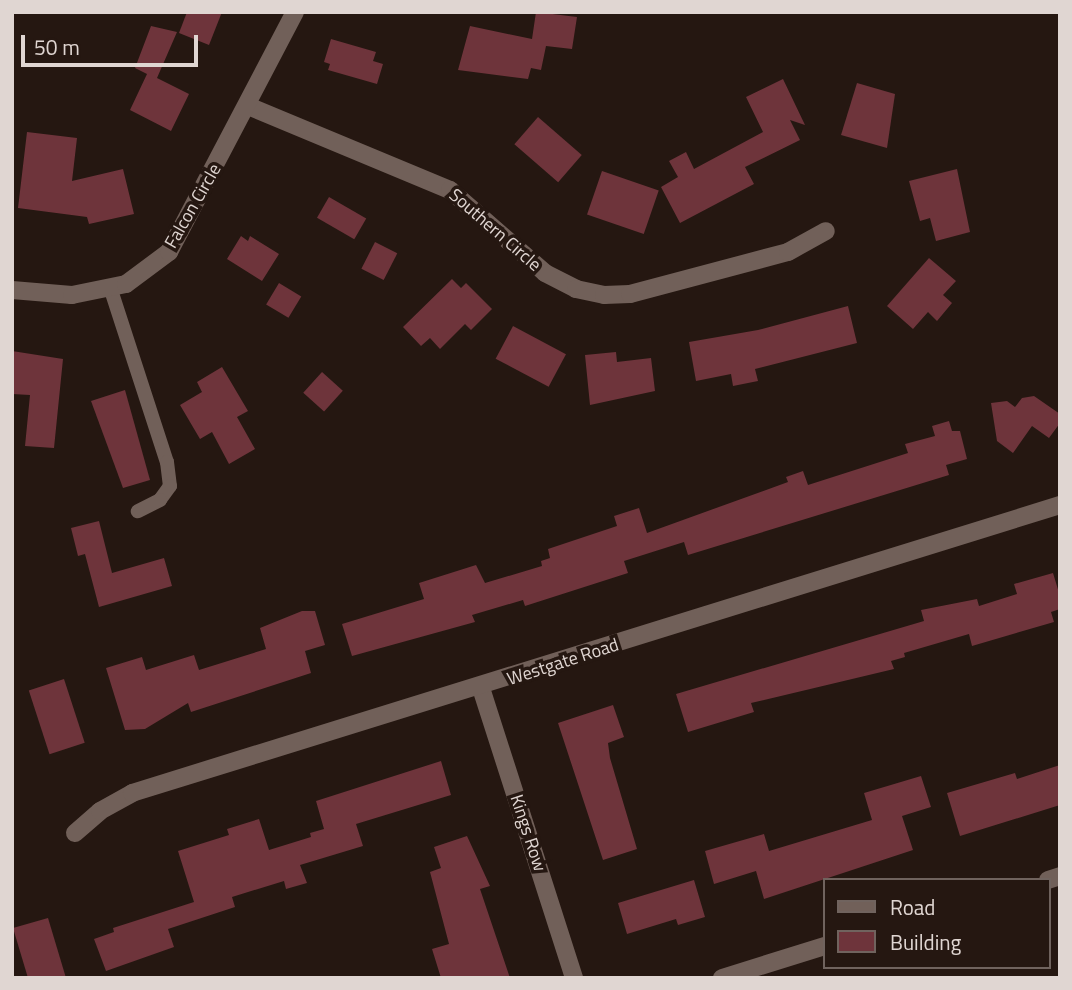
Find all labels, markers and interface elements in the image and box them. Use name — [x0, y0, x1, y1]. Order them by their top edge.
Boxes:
scale bar — [24, 21, 201, 65]
text: 50 m — [34, 31, 80, 63]
street label: Falcon Circle — [160, 160, 226, 252]
street label: Southern Circle — [445, 184, 545, 276]
street label: Westgate Road — [505, 634, 621, 690]
street label: Kings Row — [505, 792, 551, 874]
legend — [824, 878, 1051, 969]
text: Road — [890, 891, 935, 923]
text: Building — [890, 926, 961, 958]

